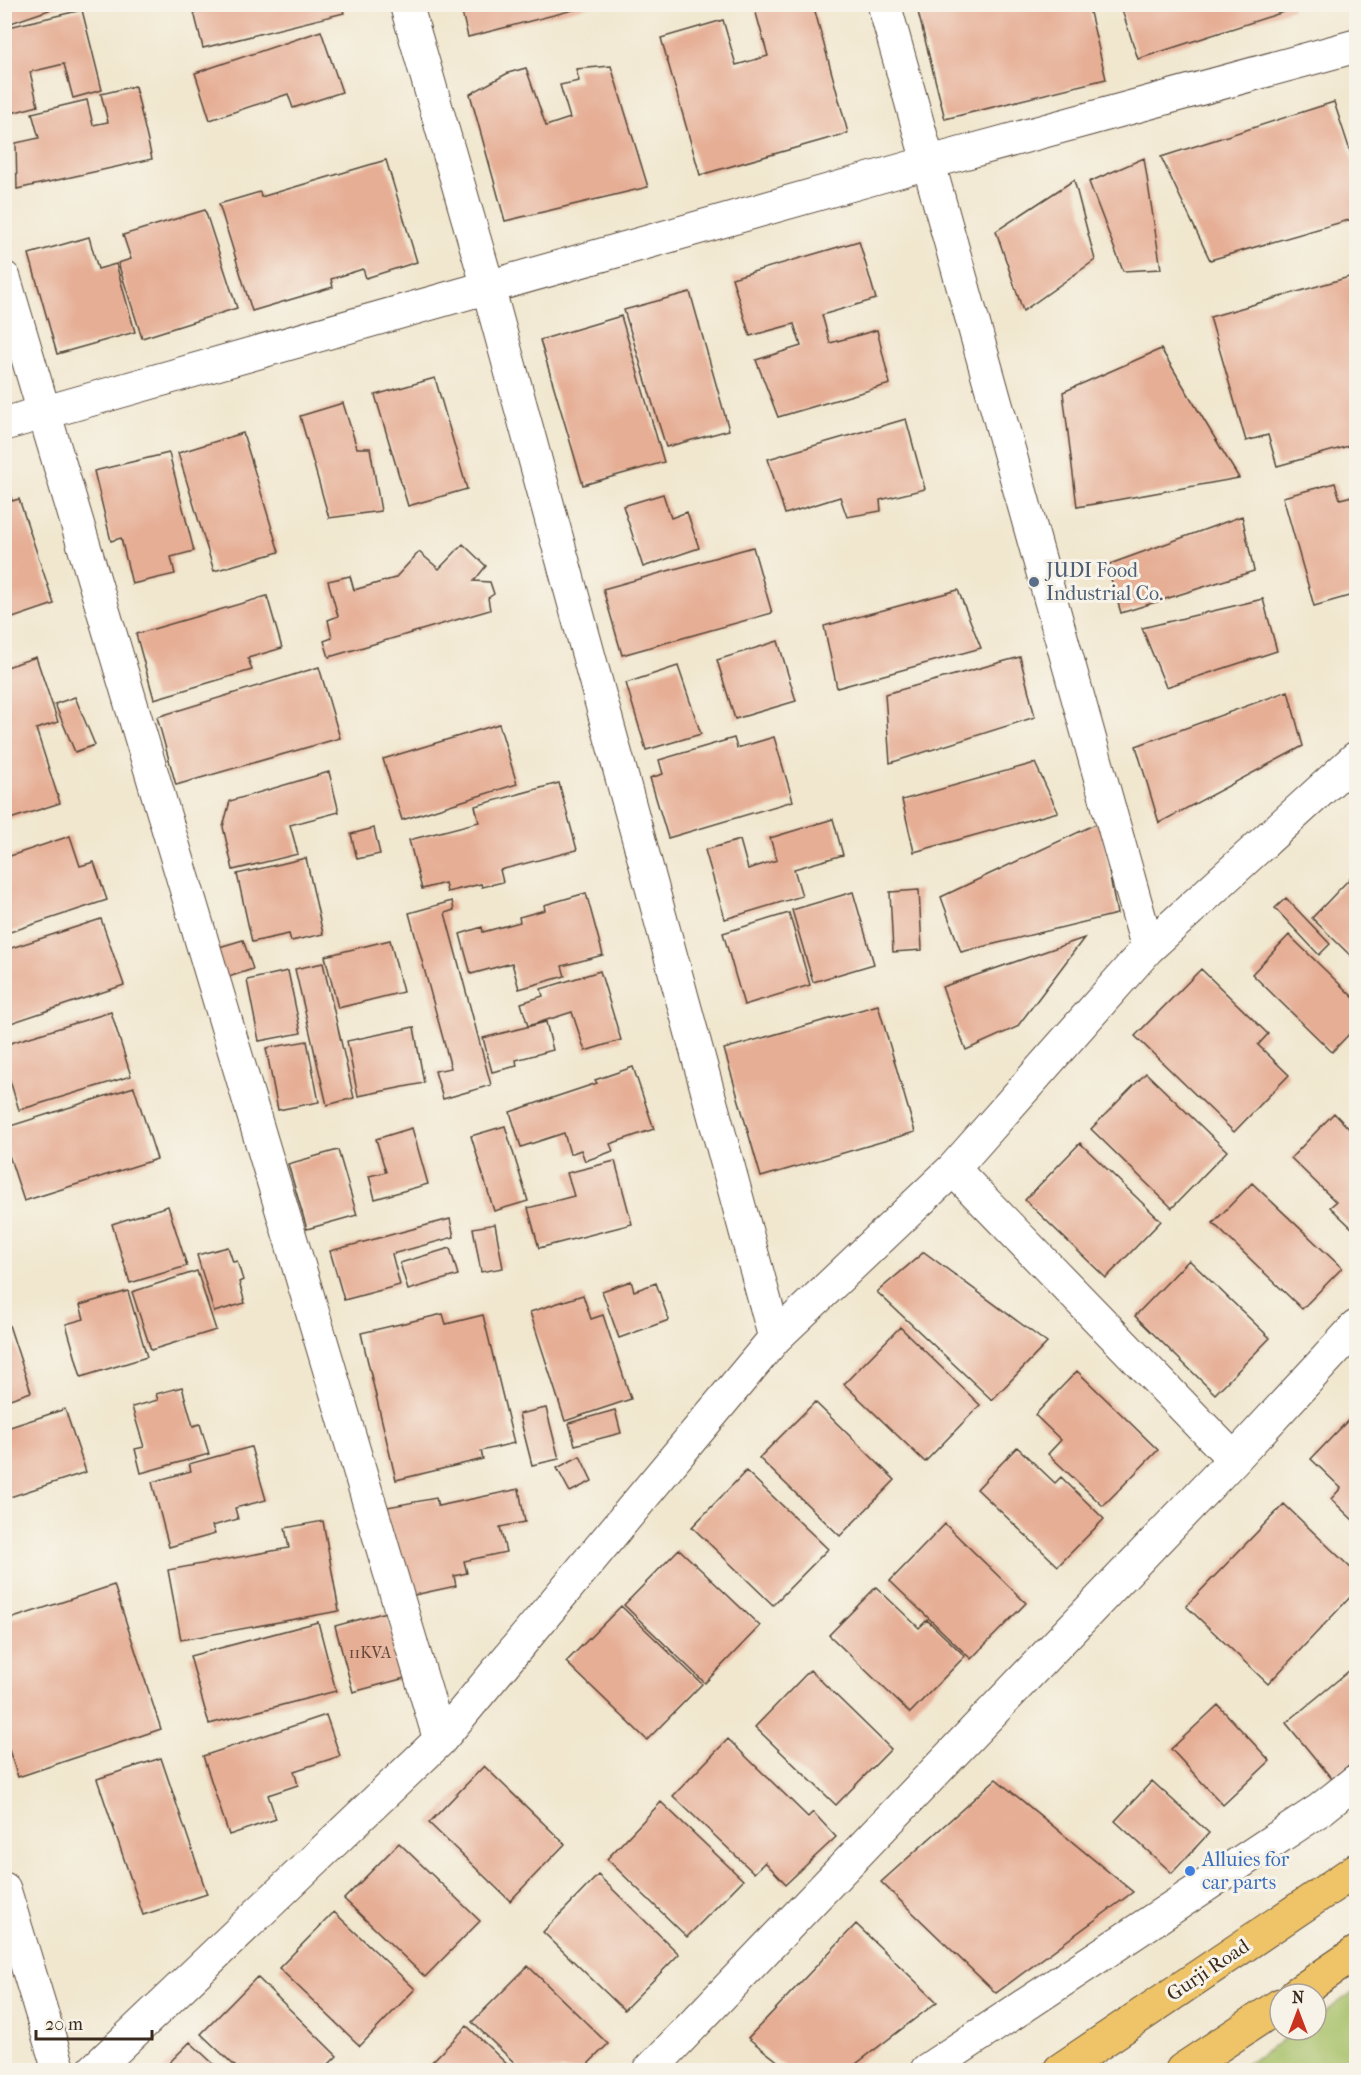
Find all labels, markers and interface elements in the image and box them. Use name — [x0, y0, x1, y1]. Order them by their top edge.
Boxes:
place label: JUDI Food Industrial Co. — [1044, 559, 1163, 605]
marker: JUDI Food Industrial Co. — [1027, 575, 1041, 589]
house number: 11KVA — [349, 1643, 392, 1662]
place label: Alluies for car parts — [1201, 1848, 1290, 1894]
marker: Alluies for car parts — [1183, 1864, 1197, 1878]
street label: Gurji Road — [1163, 1934, 1254, 2006]
north arrow — [1268, 1982, 1328, 2042]
text: N — [1292, 1988, 1305, 2007]
scale bar — [36, 2003, 152, 2041]
text: 20 m — [45, 2014, 83, 2035]

